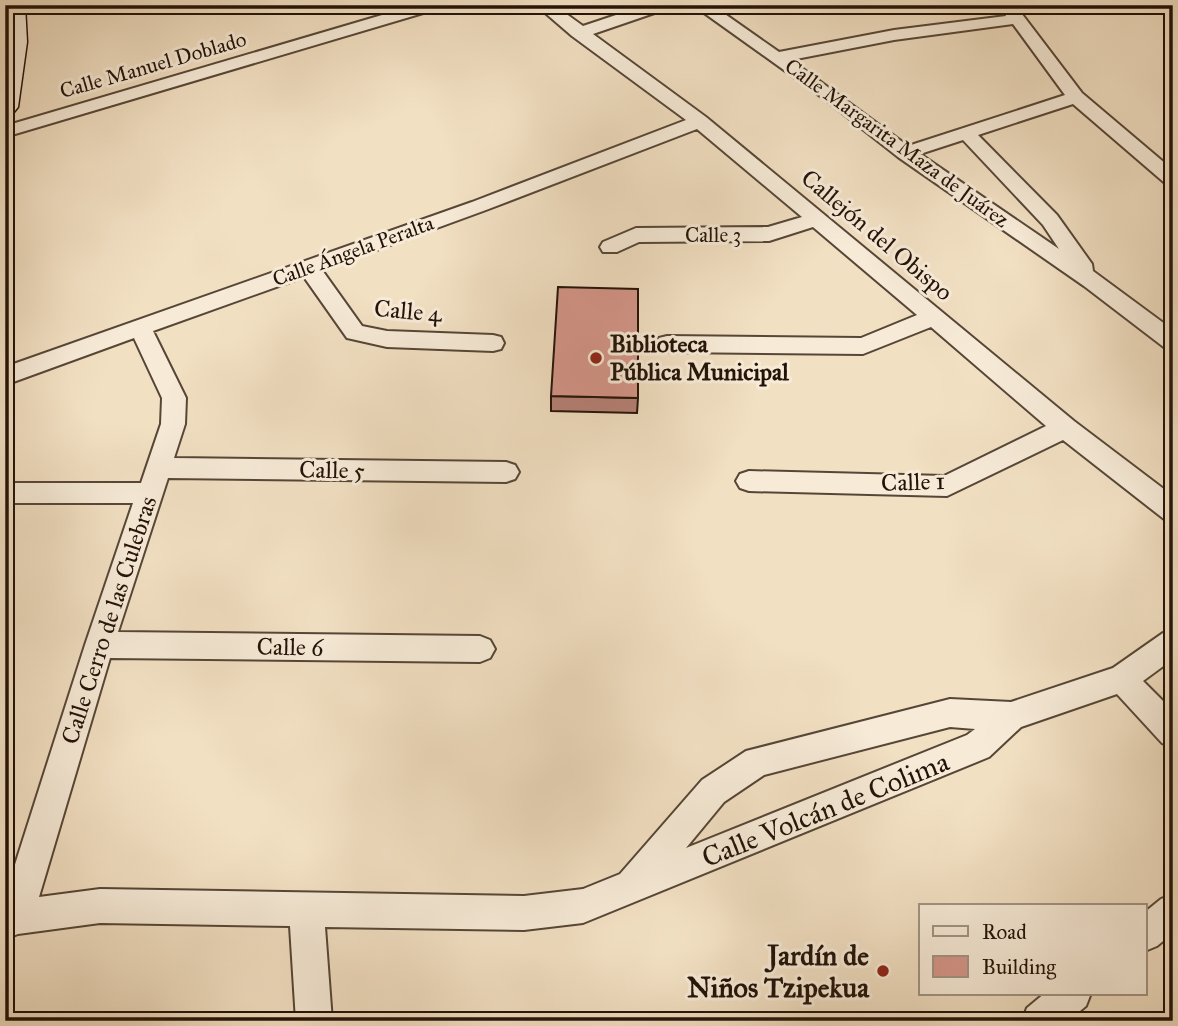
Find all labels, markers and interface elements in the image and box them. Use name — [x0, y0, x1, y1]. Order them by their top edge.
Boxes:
street label: Calle Manuel Doblado — [57, 26, 250, 104]
street label: Calle Margarita Maza de Juárez — [780, 53, 1014, 233]
street label: Callejón del Obispo — [795, 163, 959, 307]
street label: Calle Ángela Peralta — [269, 210, 437, 292]
street label: Calle 3 — [685, 222, 741, 248]
street label: Calle 4 — [373, 293, 444, 329]
place label: Biblioteca Pública Municipal — [610, 329, 789, 387]
marker: Biblioteca Pública Municipal — [588, 350, 604, 366]
street label: Calle 5 — [299, 454, 365, 486]
street label: Calle 1 — [880, 466, 946, 498]
street label: Calle Cerro de las Culebras — [55, 492, 163, 748]
street label: Calle 6 — [256, 631, 324, 663]
street label: Calle Volcán de Colima — [697, 744, 954, 875]
legend — [919, 904, 1146, 995]
text: Road — [982, 919, 1027, 945]
place label: Jardín de Niños Tzipekua — [687, 938, 870, 1005]
text: Building — [982, 954, 1056, 980]
marker: Jardín de Niños Tzipekua — [875, 963, 891, 979]

